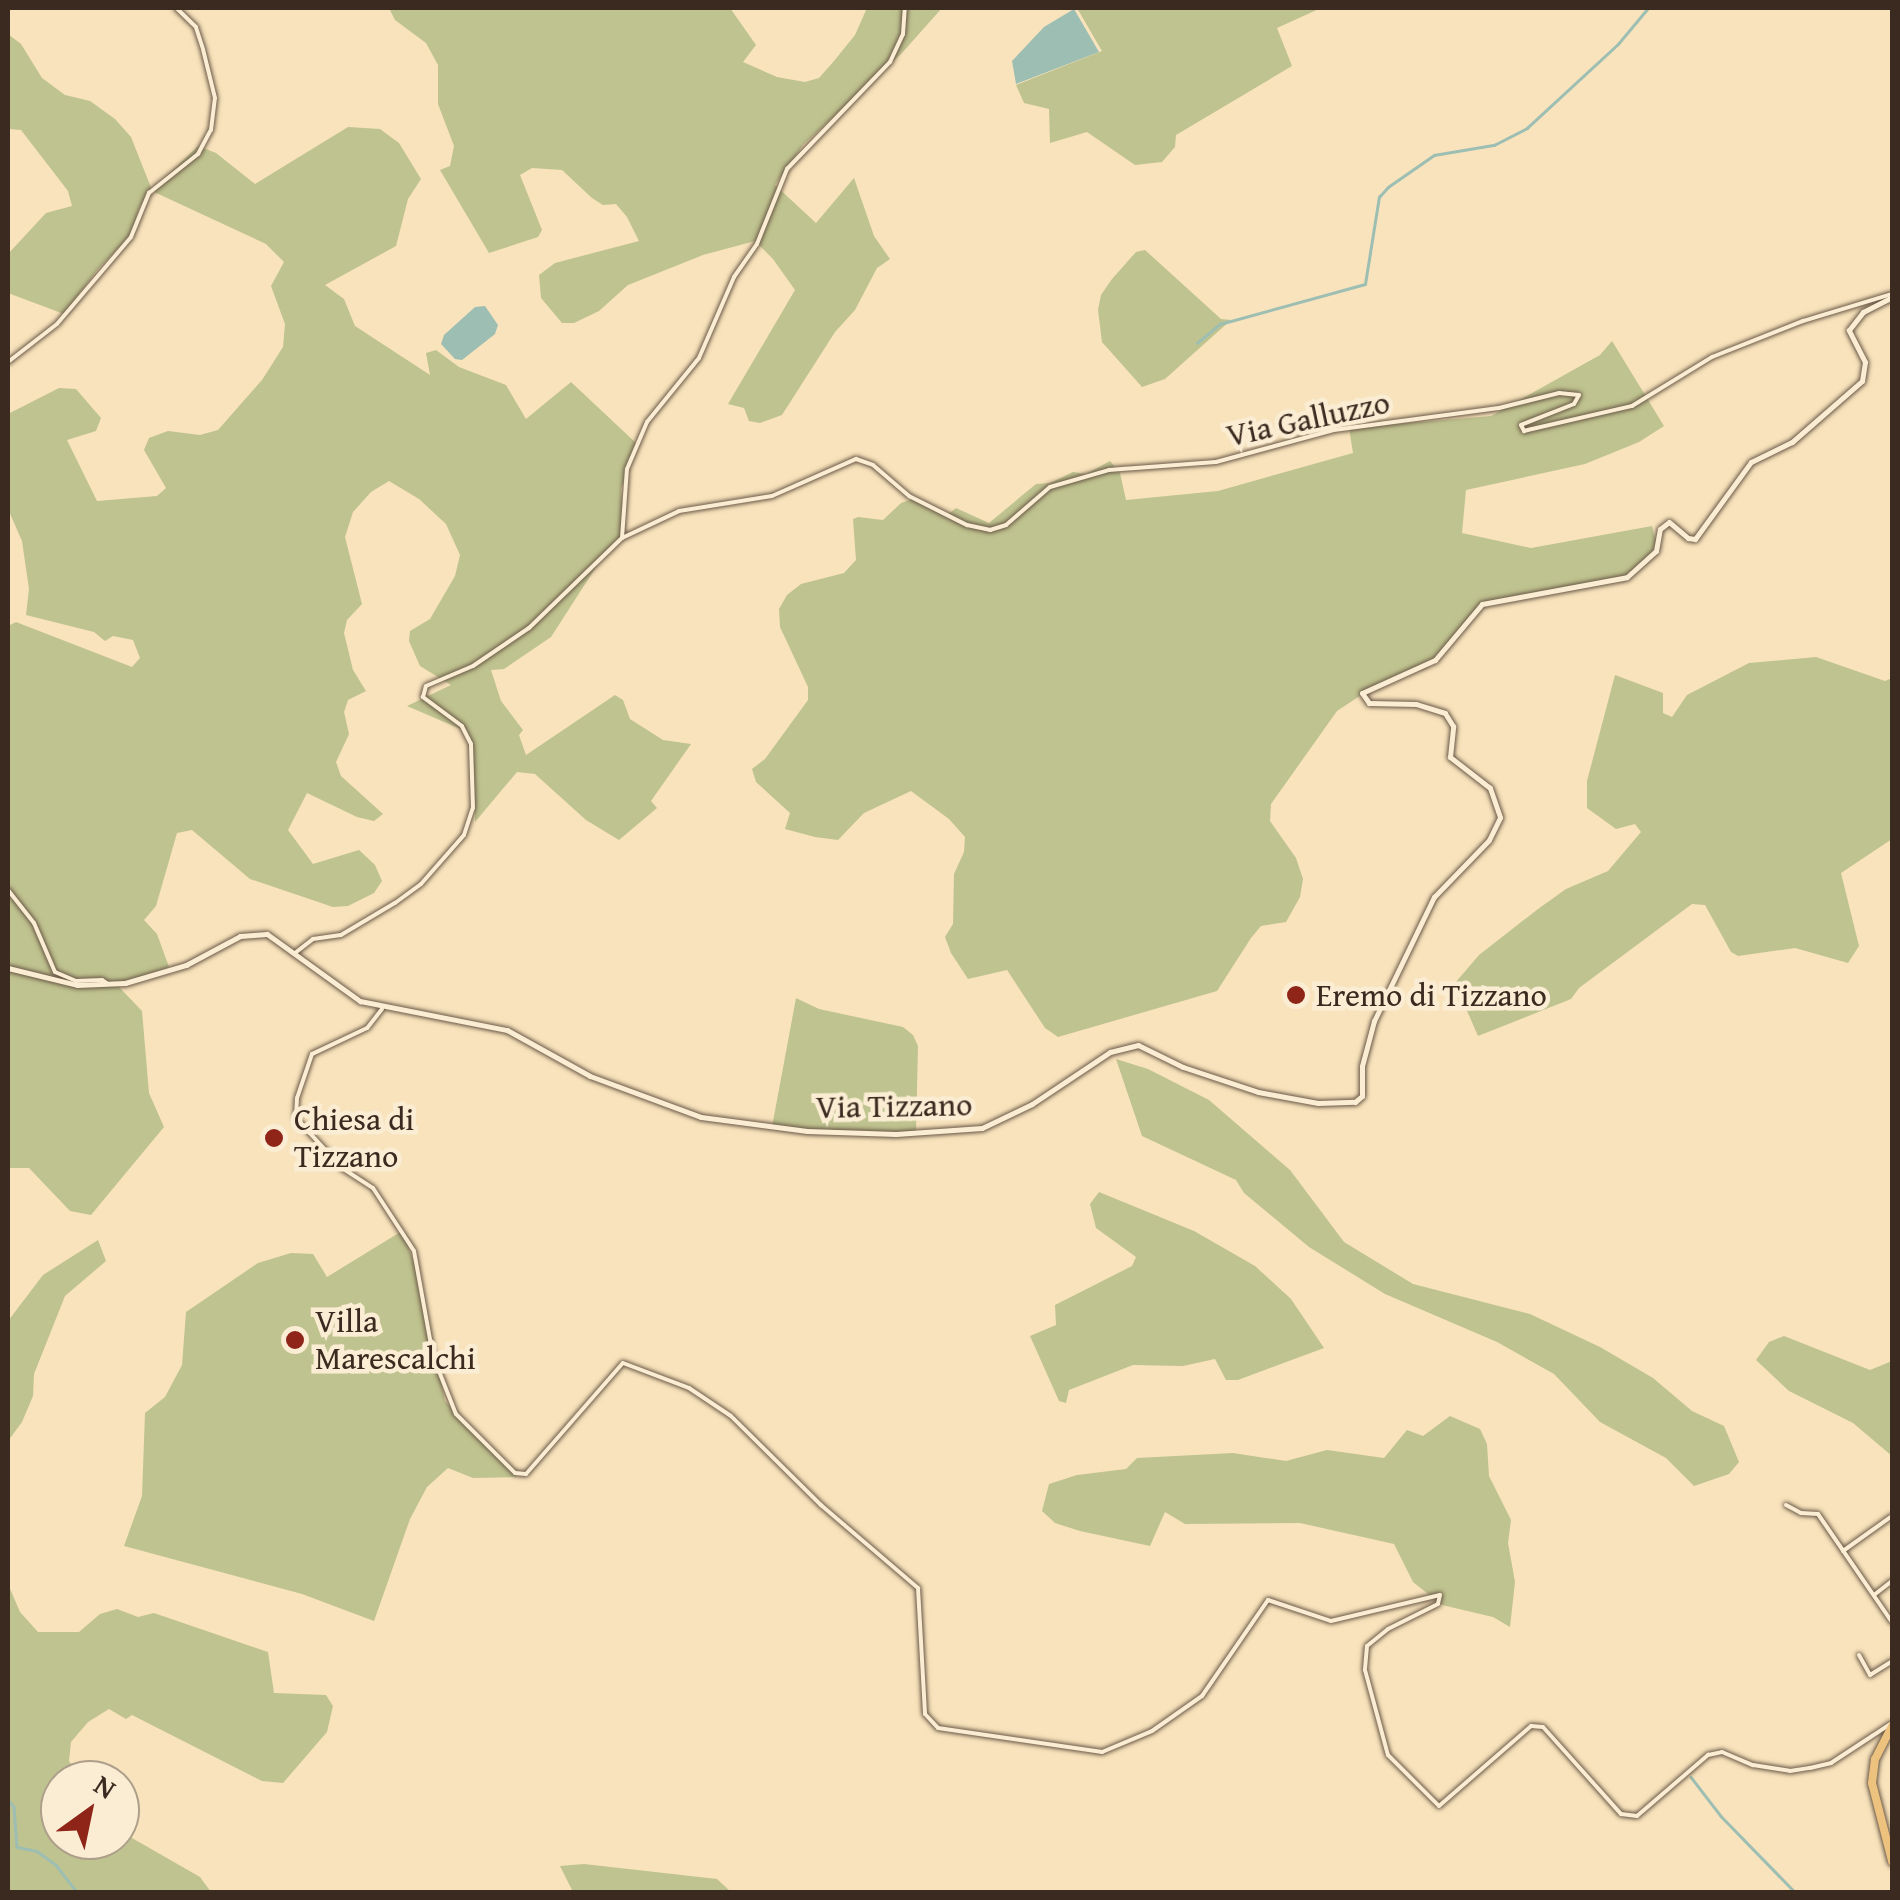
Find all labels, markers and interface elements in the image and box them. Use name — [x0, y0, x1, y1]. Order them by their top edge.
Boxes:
street label: Via Galluzzo — [1223, 383, 1393, 455]
place label: Eremo di Tizzano — [1316, 976, 1547, 1014]
marker: Eremo di Tizzano — [1285, 984, 1307, 1006]
street label: Via Tizzano — [815, 1085, 973, 1127]
place label: Chiesa di Tizzano — [294, 1101, 414, 1176]
marker: Chiesa di Tizzano — [263, 1127, 285, 1149]
place label: Villa Marescalchi — [315, 1303, 476, 1378]
marker: Villa Marescalchi — [284, 1329, 306, 1351]
north arrow — [40, 1760, 140, 1860]
text: N — [87, 1764, 125, 1808]

